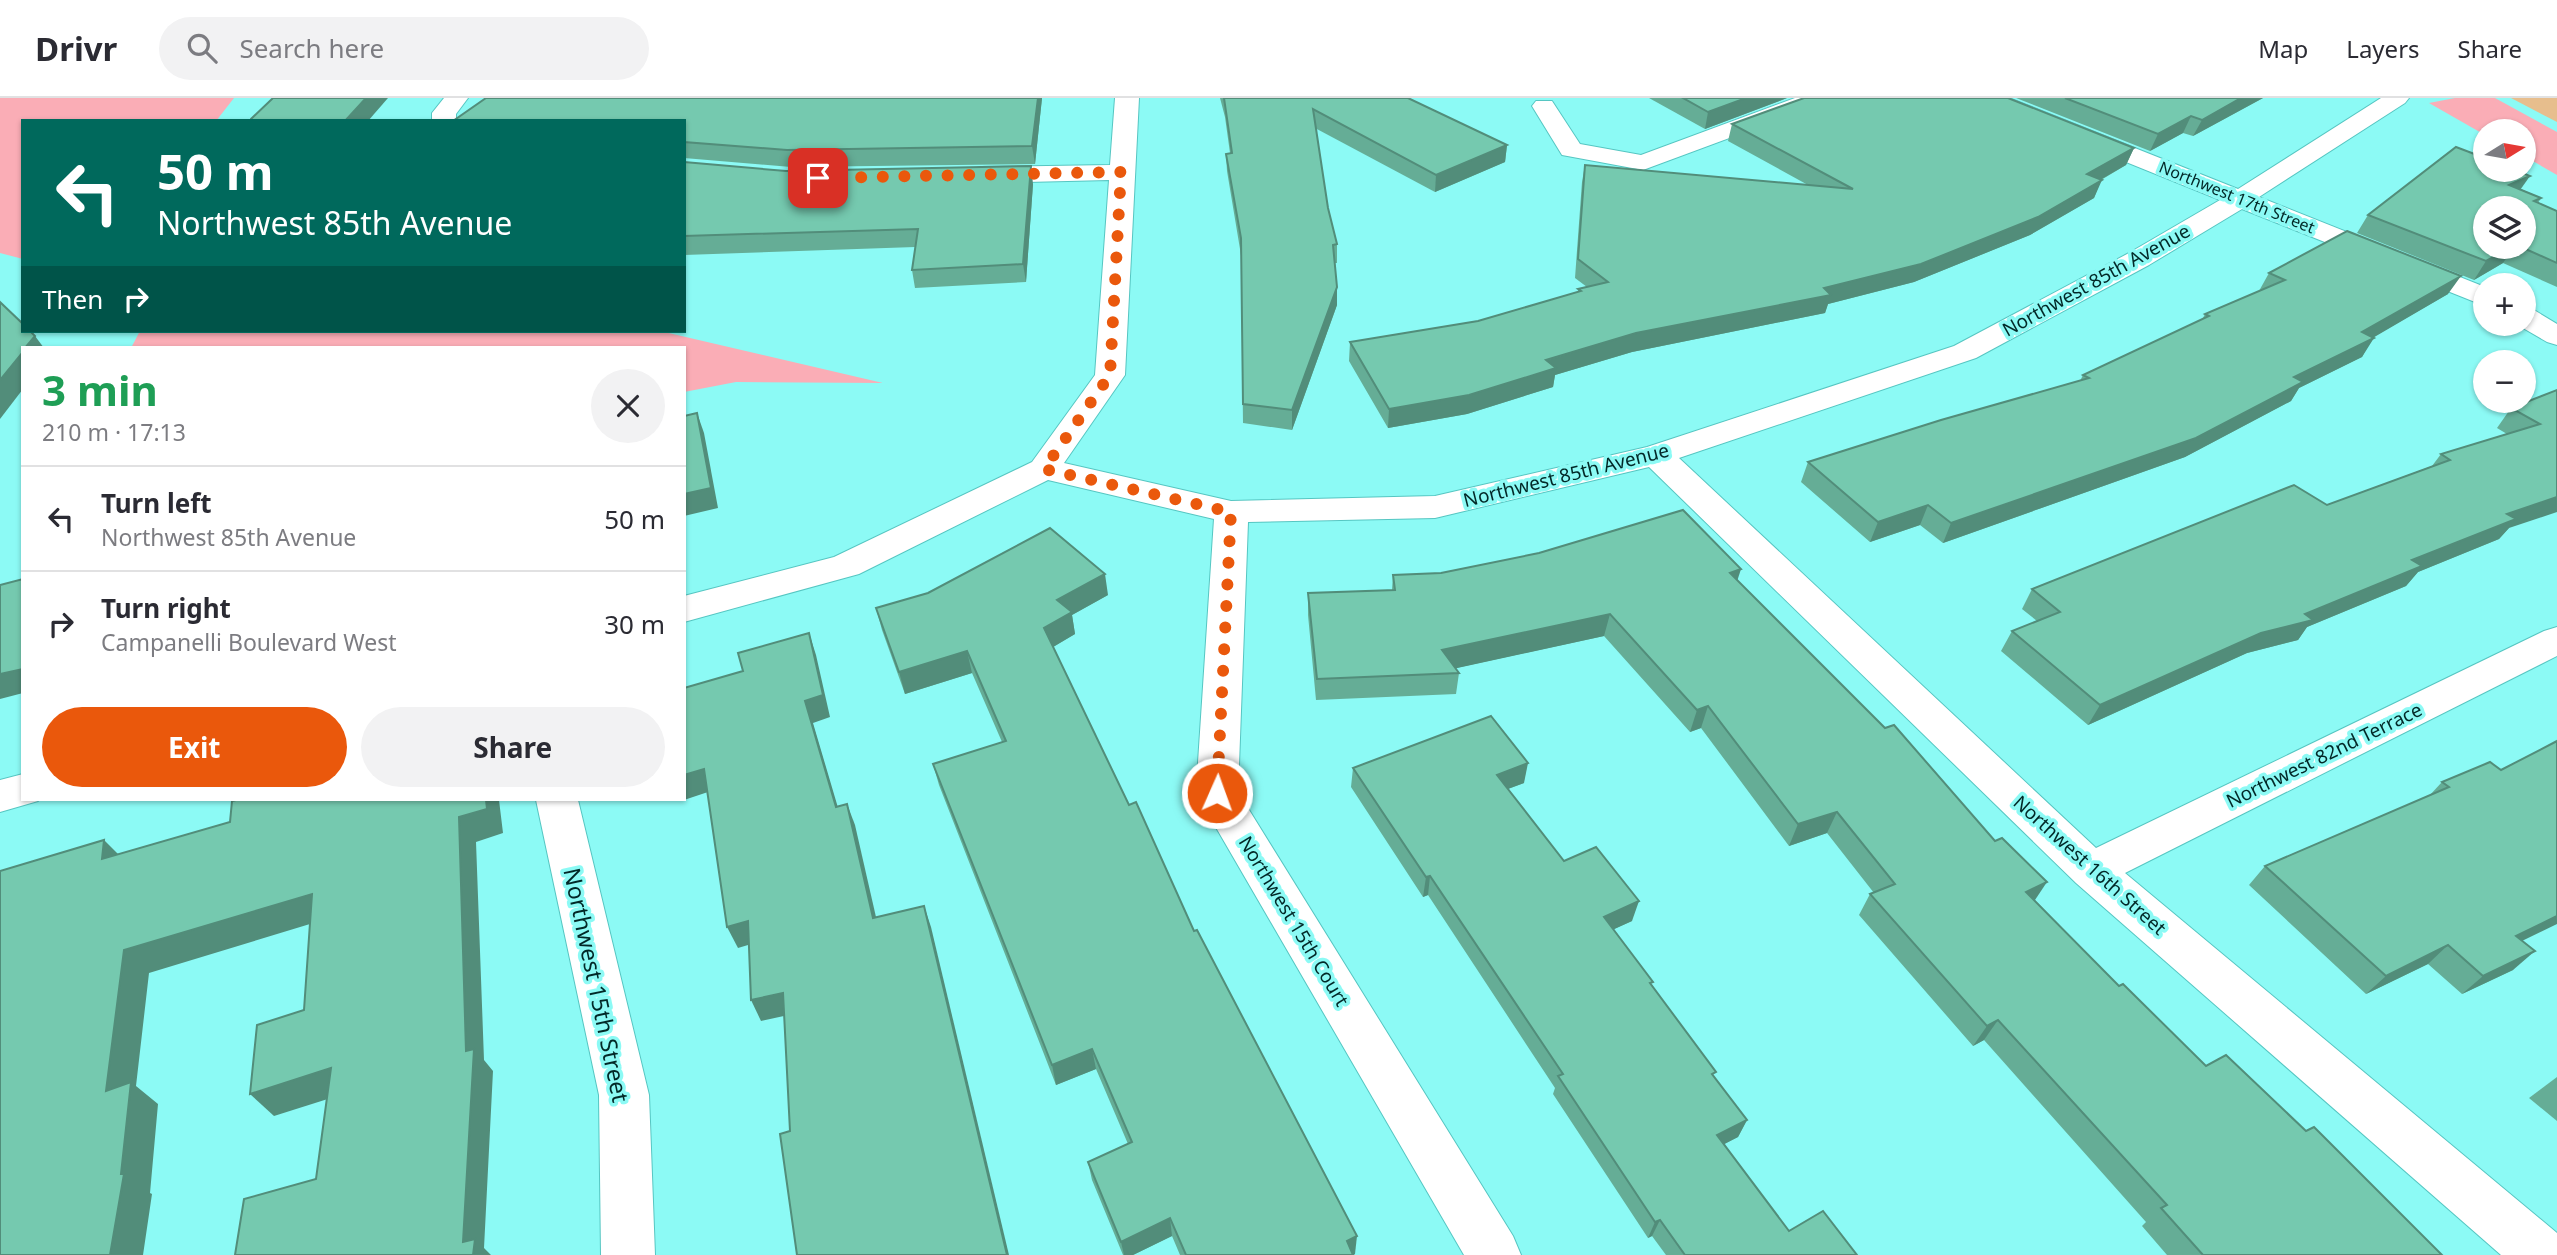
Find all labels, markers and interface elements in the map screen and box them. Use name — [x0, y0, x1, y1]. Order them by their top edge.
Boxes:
search box — [159, 17, 649, 80]
text: Drivr — [35, 26, 117, 71]
icon: search — [183, 29, 221, 67]
text: Search here — [239, 30, 384, 66]
text: Map — [2258, 32, 2308, 65]
text: Layers — [2346, 32, 2420, 65]
text: Share — [2458, 32, 2522, 65]
north arrow — [2473, 119, 2536, 182]
map controls — [2473, 119, 2536, 413]
text: 50 m — [157, 138, 274, 204]
icon: left — [42, 147, 133, 238]
pin — [788, 148, 848, 208]
street label: Northwest 17th Street — [2156, 156, 2318, 238]
icon: arrive — [799, 159, 837, 197]
button: layers — [2473, 196, 2536, 259]
text: Northwest 85th Avenue — [157, 201, 512, 244]
street label: Northwest 85th Avenue — [1997, 218, 2195, 342]
button: + — [2473, 273, 2536, 336]
icon: right — [117, 280, 155, 318]
text: Then — [42, 281, 103, 317]
button: − — [2473, 350, 2536, 413]
text: 3 min — [42, 361, 158, 418]
button: close — [591, 369, 665, 443]
text: 210 m · 17:13 — [42, 416, 186, 448]
street label: Northwest 85th Avenue — [1461, 437, 1671, 513]
text: Turn left — [101, 485, 212, 521]
icon: left — [42, 500, 80, 538]
text: 50 m — [604, 501, 665, 537]
text: Northwest 85th Avenue — [101, 521, 356, 553]
text: Turn right — [101, 590, 231, 626]
icon: right — [42, 605, 80, 643]
text: 30 m — [604, 606, 665, 642]
text: Campanelli Boulevard West — [101, 626, 396, 658]
street label: Northwest 82nd Terrace — [2222, 696, 2426, 814]
button: Exit — [42, 707, 347, 787]
button: Share — [361, 707, 665, 787]
position arrow — [1180, 756, 1254, 830]
street label: Northwest 16th Street — [2008, 789, 2172, 941]
street label: Northwest 15th Court — [1233, 831, 1355, 1011]
street label: Northwest 15th Street — [557, 865, 637, 1105]

